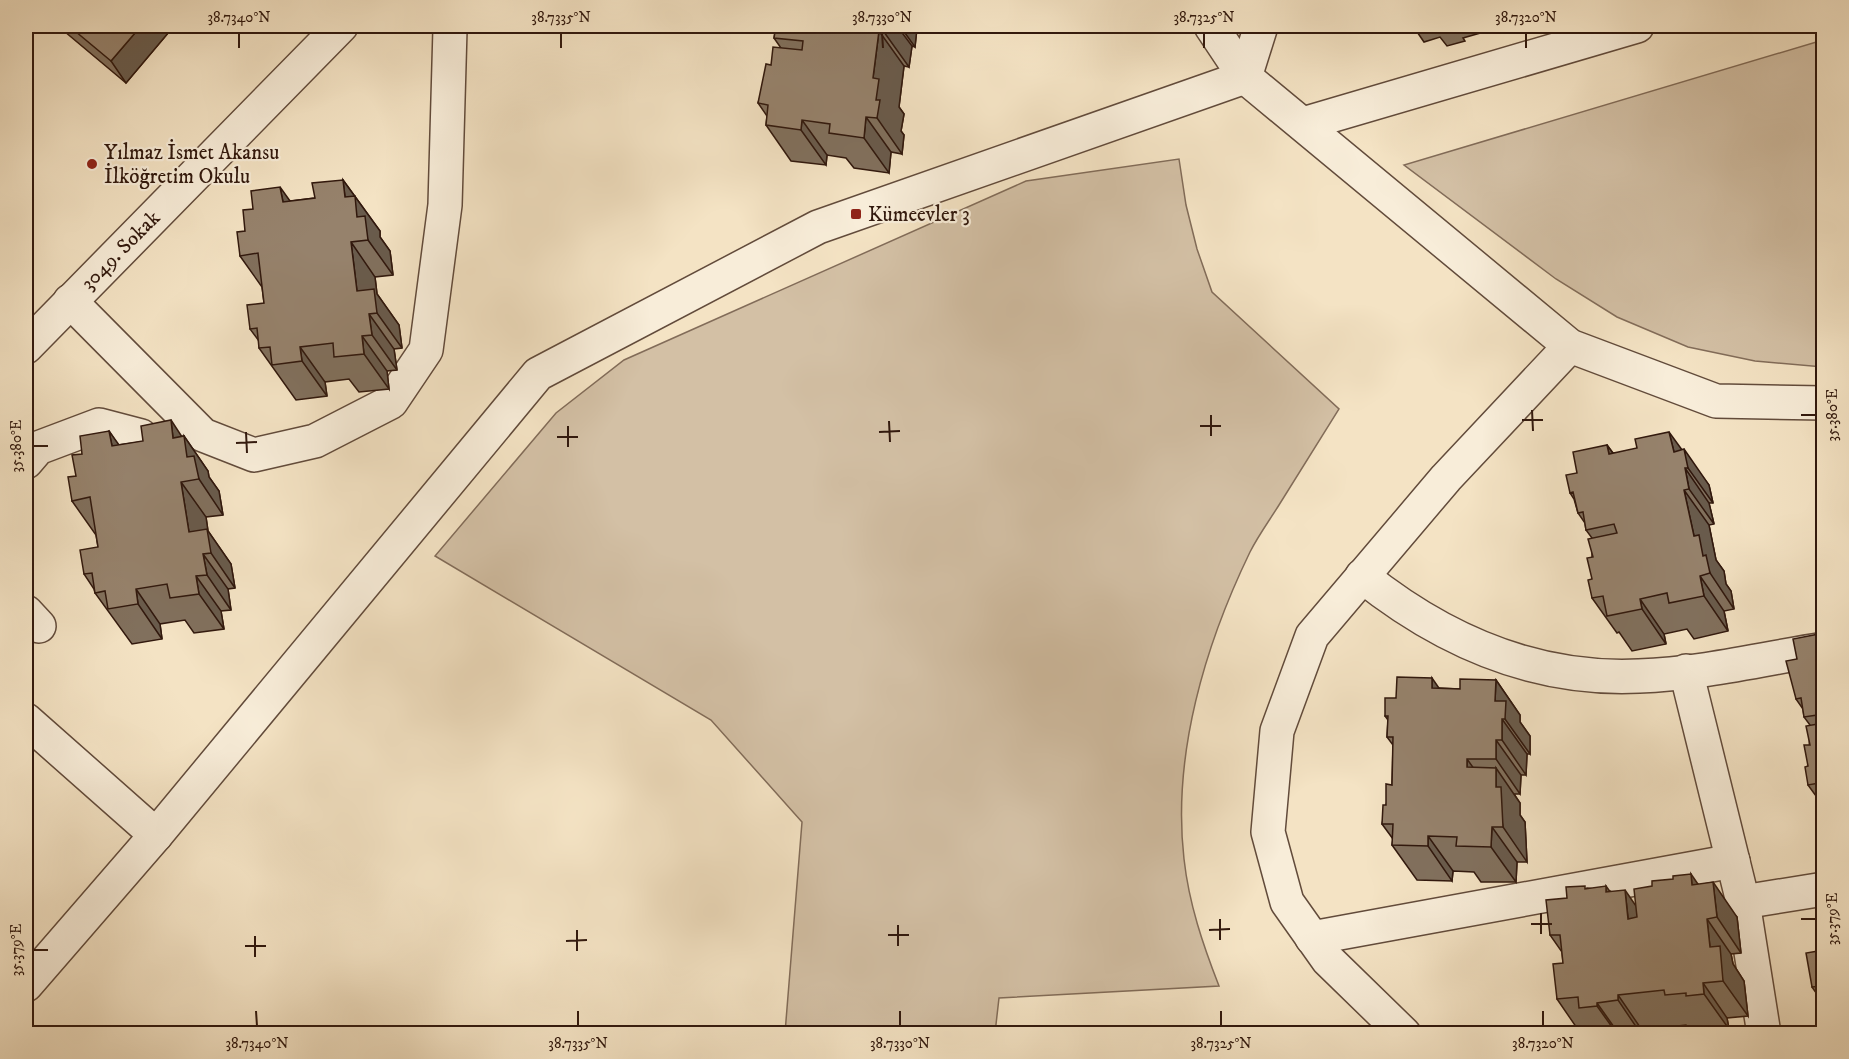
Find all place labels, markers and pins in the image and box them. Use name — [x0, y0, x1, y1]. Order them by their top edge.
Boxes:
place label: Yılmaz İsmet Akansu İlköğretim Okulu — [104, 139, 279, 190]
marker: Yılmaz İsmet Akansu İlköğretim Okulu — [85, 157, 99, 171]
place label: Kümeevler 3 — [868, 202, 970, 228]
marker: Kümeevler 3 — [849, 207, 863, 221]

